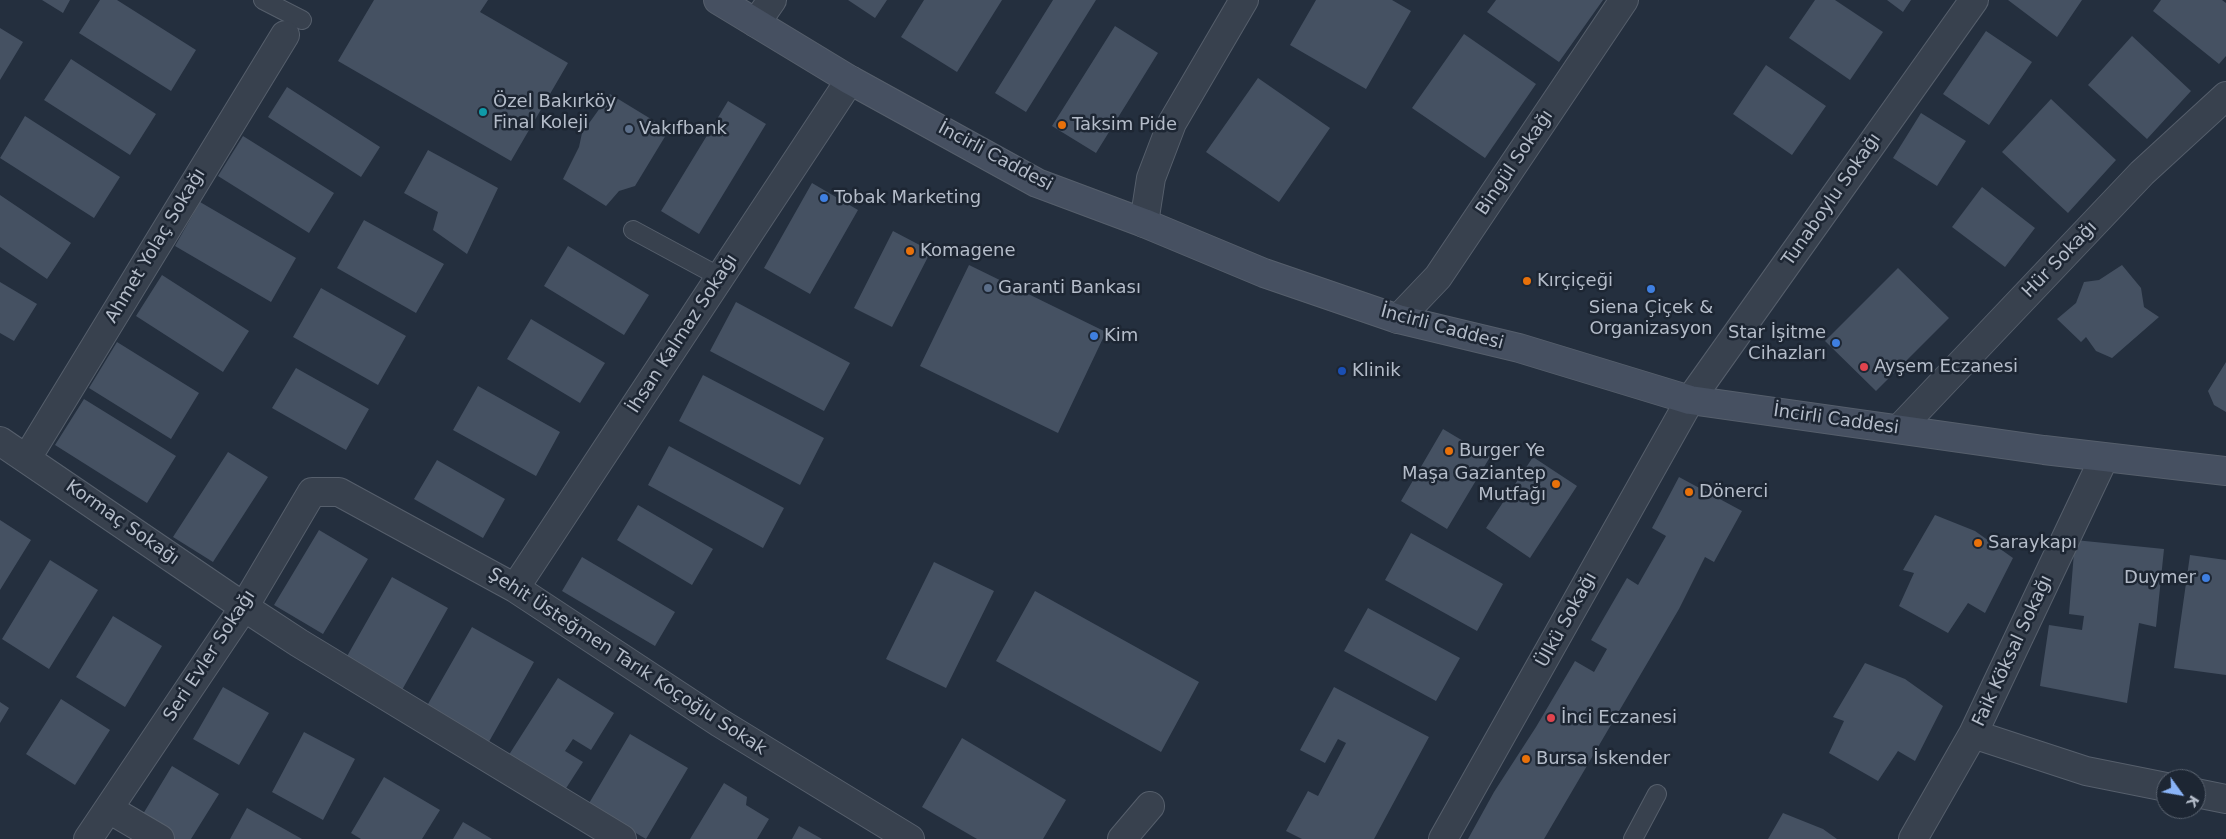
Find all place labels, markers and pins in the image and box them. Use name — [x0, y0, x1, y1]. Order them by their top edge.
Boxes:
place label: Özel Bakırköy Final Koleji — [493, 91, 616, 134]
marker: Özel Bakırköy Final Koleji — [477, 106, 489, 118]
place label: Taksim Pide — [1072, 114, 1177, 136]
place label: Vakıfbank — [639, 118, 727, 140]
marker: Taksim Pide — [1056, 119, 1068, 131]
marker: Vakıfbank — [623, 123, 635, 135]
place label: Tobak Marketing — [834, 187, 981, 209]
marker: Tobak Marketing — [818, 192, 830, 204]
place label: Komagene — [920, 240, 1015, 262]
marker: Komagene — [904, 245, 916, 257]
place label: Kırçiçeği — [1537, 270, 1613, 292]
marker: Kırçiçeği — [1521, 275, 1533, 287]
place label: Garanti Bankası — [998, 277, 1141, 299]
marker: Garanti Bankası — [982, 282, 994, 294]
marker: Siena Çiçek & Organizasyon — [1645, 283, 1657, 295]
place label: Siena Çiçek & Organizasyon — [1589, 297, 1713, 340]
place label: Star İşitme Cihazları — [1728, 322, 1826, 364]
place label: Kim — [1104, 325, 1138, 347]
marker: Kim — [1088, 330, 1100, 342]
marker: Star İşitme Cihazları — [1830, 337, 1842, 349]
place label: Ayşem Eczanesi — [1874, 356, 2018, 378]
place label: Klinik — [1352, 360, 1401, 382]
marker: Ayşem Eczanesi — [1858, 361, 1870, 373]
marker: Klinik — [1336, 365, 1348, 377]
place label: Burger Ye — [1459, 440, 1545, 462]
marker: Burger Ye — [1443, 445, 1455, 457]
place label: Maşa Gaziantep Mutfağı — [1402, 463, 1546, 506]
marker: Maşa Gaziantep Mutfağı — [1550, 478, 1562, 490]
place label: Dönerci — [1699, 481, 1768, 503]
marker: Dönerci — [1683, 486, 1695, 498]
place label: Saraykapı — [1988, 532, 2077, 554]
marker: Saraykapı — [1972, 537, 1984, 549]
place label: Duymer — [2124, 567, 2196, 589]
marker: Duymer — [2200, 572, 2212, 584]
place label: İnci Eczanesi — [1561, 707, 1677, 729]
marker: İnci Eczanesi — [1545, 712, 1557, 724]
place label: Bursa İskender — [1536, 748, 1670, 770]
marker: Bursa İskender — [1520, 753, 1532, 765]

